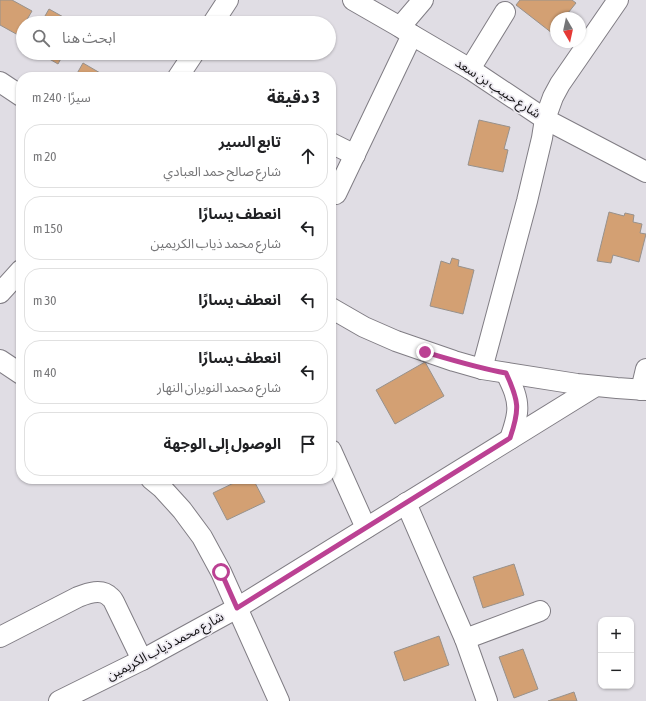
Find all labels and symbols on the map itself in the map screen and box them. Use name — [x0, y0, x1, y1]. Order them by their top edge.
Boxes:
north arrow — [550, 12, 586, 48]
street label: شارع حبيب بن سعد — [451, 55, 543, 124]
route end — [416, 343, 434, 361]
route start — [212, 563, 230, 581]
street label: شارع محمد ذياب الكريمين — [104, 609, 228, 686]

